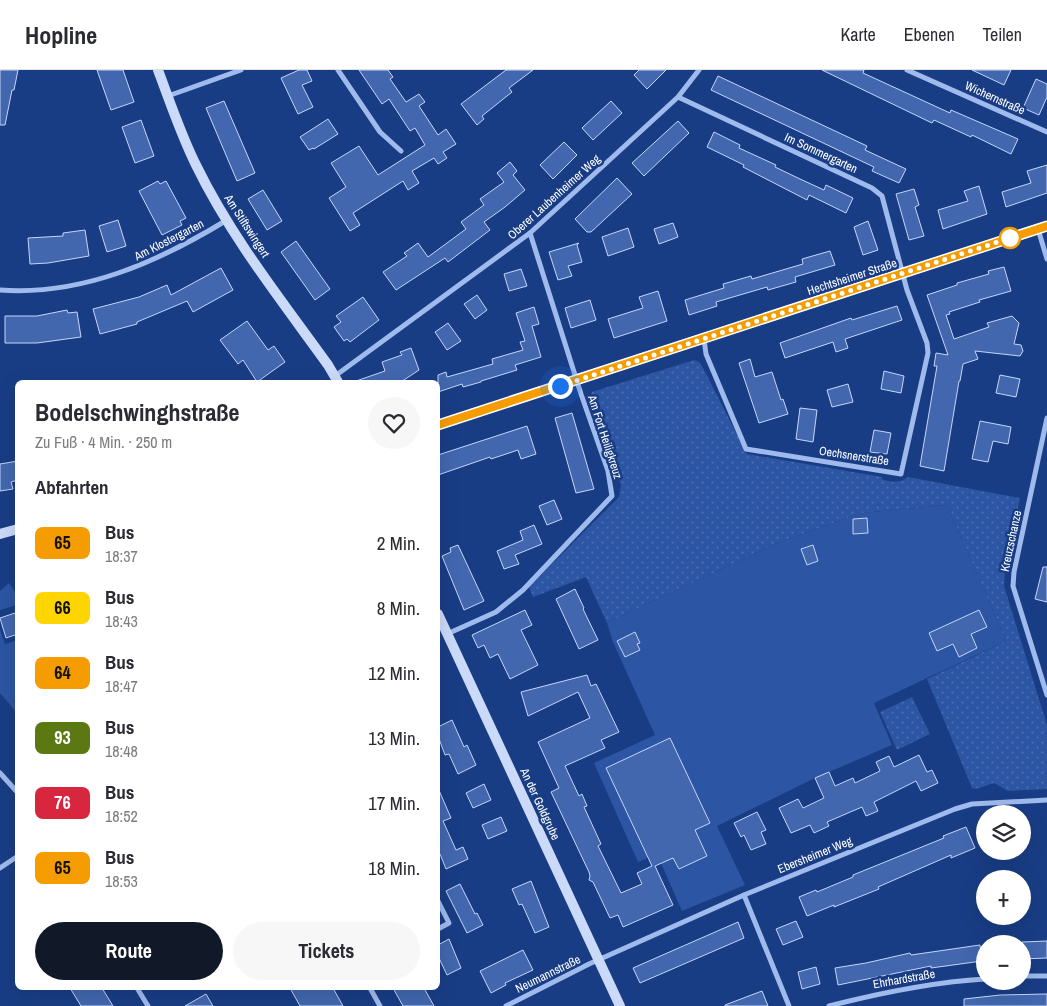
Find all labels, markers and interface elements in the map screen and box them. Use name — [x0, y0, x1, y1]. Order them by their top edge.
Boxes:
text: Hopline — [25, 19, 97, 51]
text: Karte — [840, 22, 876, 47]
text: Ebenen — [904, 22, 955, 47]
text: Teilen — [983, 22, 1022, 47]
street label: Wichernstraße — [962, 78, 1028, 118]
street label: Im Sommergarten — [782, 129, 860, 177]
street label: Oberer Laubenheimer Weg — [504, 151, 604, 243]
street label: Am Stiftswingert — [220, 191, 274, 261]
street label: Am Klostergarten — [131, 216, 207, 265]
unlabelled marker — [999, 227, 1021, 249]
street label: Hechtsheimer Straße — [805, 255, 899, 299]
your location — [548, 374, 573, 399]
street label: Am Fort Heiligkreuz — [584, 392, 626, 481]
text: Bodelschwinghstraße — [35, 396, 240, 428]
button: heart — [368, 397, 420, 449]
text: Zu Fuß · 4 Min. · 250 m — [35, 431, 172, 453]
street label: Oechsnerstraße — [818, 443, 890, 469]
text: Abfahrten — [35, 474, 109, 500]
street label: Kreuzschanze — [997, 509, 1025, 573]
text: Bus — [105, 519, 134, 545]
text: 65 — [54, 530, 71, 555]
text: 2 Min. — [377, 530, 420, 556]
text: 18:37 — [105, 545, 138, 567]
text: Bus — [105, 584, 134, 610]
text: 66 — [54, 595, 71, 620]
text: 8 Min. — [377, 595, 420, 621]
text: 18:43 — [105, 610, 138, 632]
text: Bus — [105, 649, 134, 675]
text: 64 — [54, 660, 71, 685]
text: 12 Min. — [368, 660, 420, 686]
text: 18:47 — [105, 675, 138, 697]
text: Bus — [105, 714, 134, 740]
text: 93 — [54, 725, 71, 750]
text: 13 Min. — [368, 725, 420, 751]
text: 18:48 — [105, 740, 138, 762]
street label: An der Goldgrube — [516, 765, 564, 843]
text: Bus — [105, 779, 134, 805]
text: 76 — [54, 790, 71, 815]
text: 17 Min. — [368, 790, 420, 816]
text: 18:52 — [105, 805, 138, 827]
map controls — [976, 805, 1031, 990]
button: layers — [976, 805, 1031, 860]
street label: Ebersheimer Weg — [775, 833, 855, 877]
text: Bus — [105, 844, 134, 870]
text: 65 — [54, 855, 71, 880]
text: 18 Min. — [368, 855, 420, 881]
text: 18:53 — [105, 870, 138, 892]
button: + — [976, 870, 1031, 925]
button: Route — [35, 922, 223, 980]
button: Tickets — [233, 922, 420, 980]
button: − — [976, 935, 1031, 990]
street label: Neumannstraße — [513, 951, 583, 997]
street label: Ehrhardstraße — [872, 966, 936, 992]

